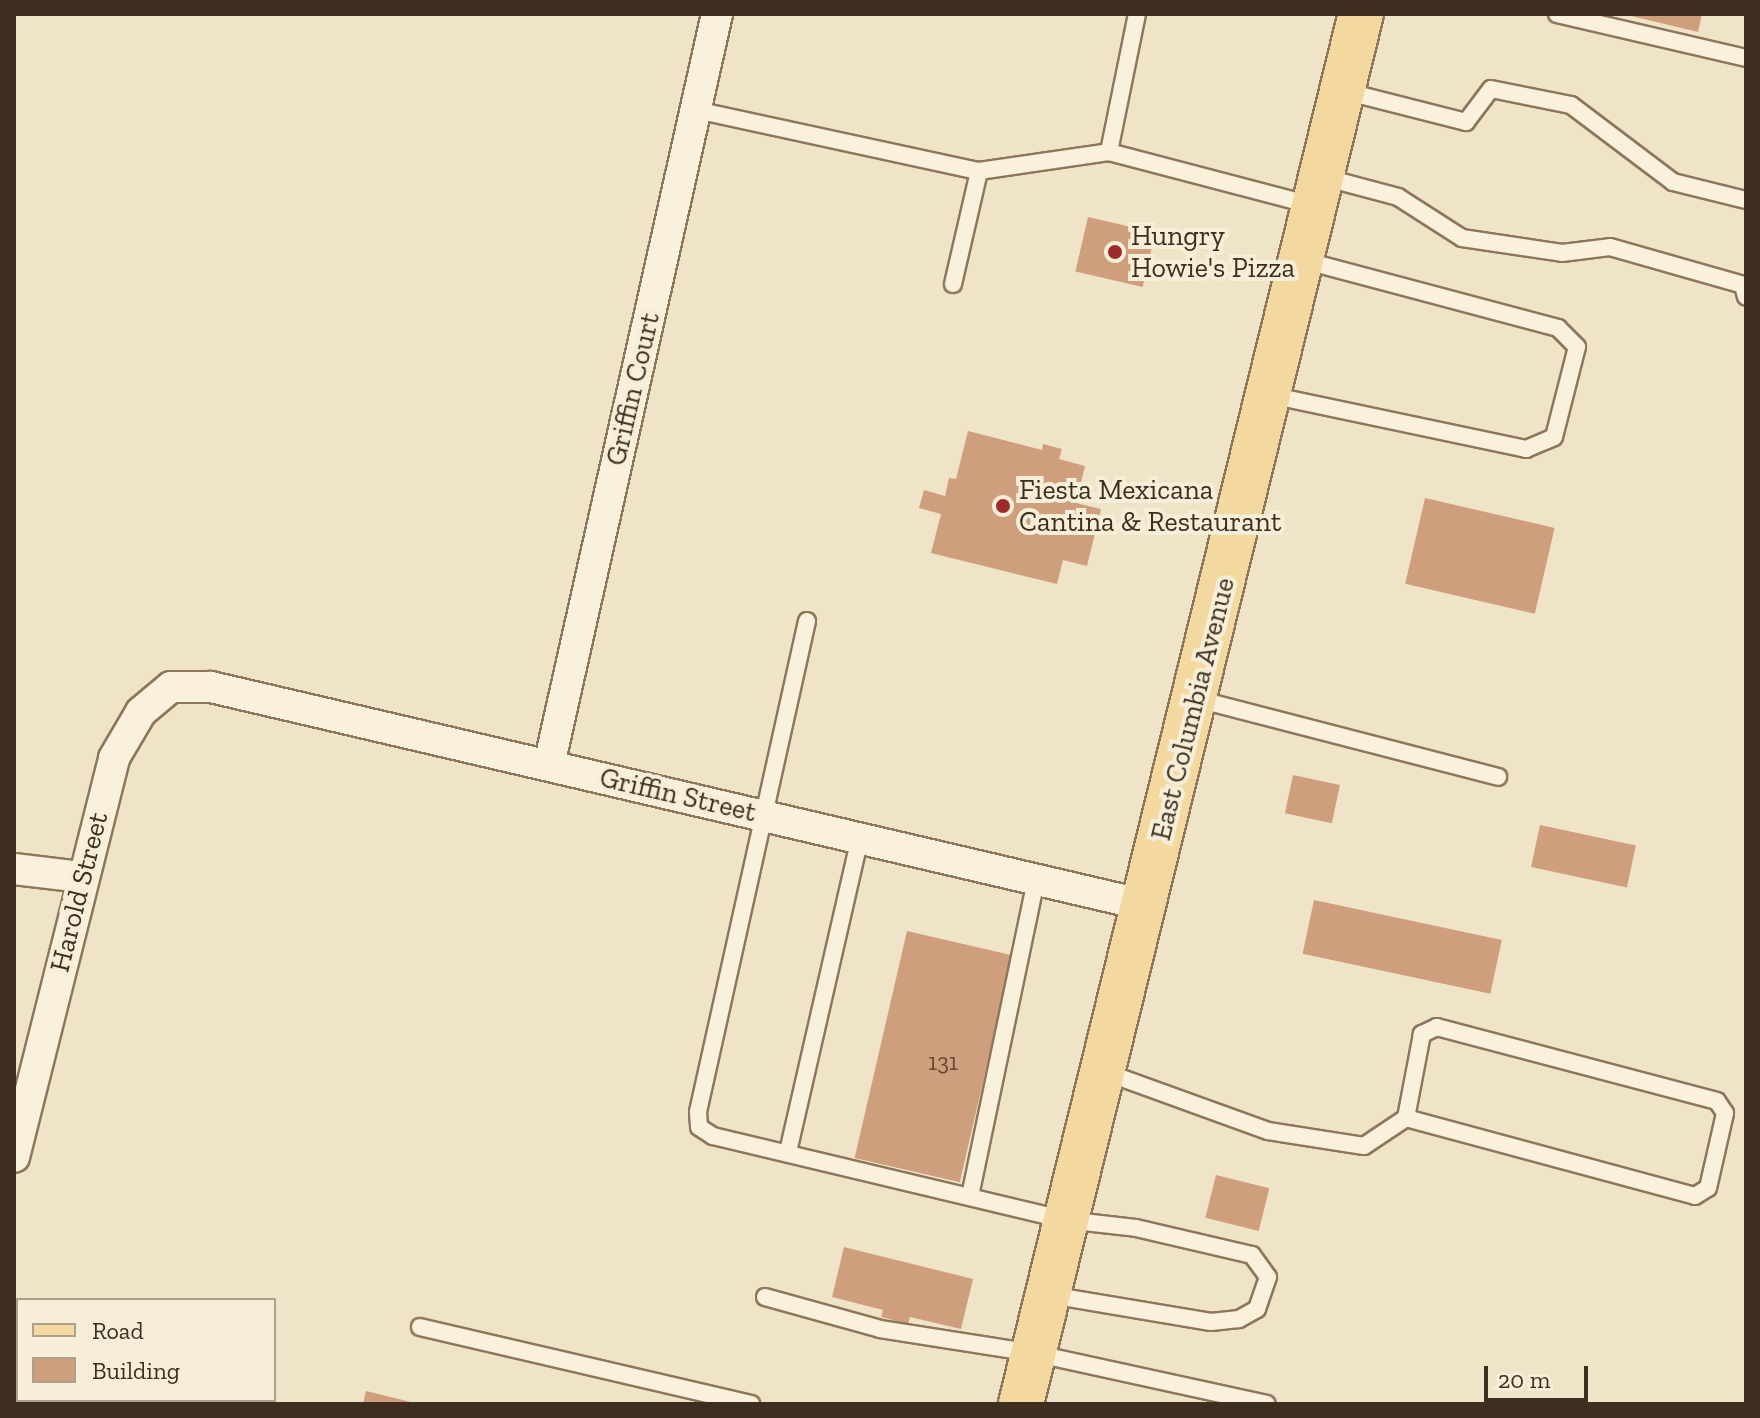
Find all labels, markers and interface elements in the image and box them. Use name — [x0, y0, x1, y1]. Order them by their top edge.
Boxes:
place label: Hungry Howie's Pizza — [1131, 219, 1295, 285]
marker: Hungry Howie's Pizza — [1106, 243, 1124, 261]
street label: Griffin Court — [599, 309, 667, 469]
place label: Fiesta Mexicana Cantina & Restaurant — [1019, 473, 1281, 539]
marker: Fiesta Mexicana Cantina & Restaurant — [994, 497, 1012, 515]
street label: East Columbia Avenue — [1144, 574, 1242, 844]
street label: Griffin Street — [597, 761, 759, 829]
street label: Harold Street — [43, 809, 115, 975]
house number: 131 — [928, 1048, 958, 1076]
legend — [16, 1298, 276, 1402]
text: Road — [92, 1316, 144, 1345]
scale bar — [1488, 1350, 1592, 1400]
text: Building — [92, 1356, 180, 1385]
text: 20 m — [1498, 1365, 1550, 1394]

